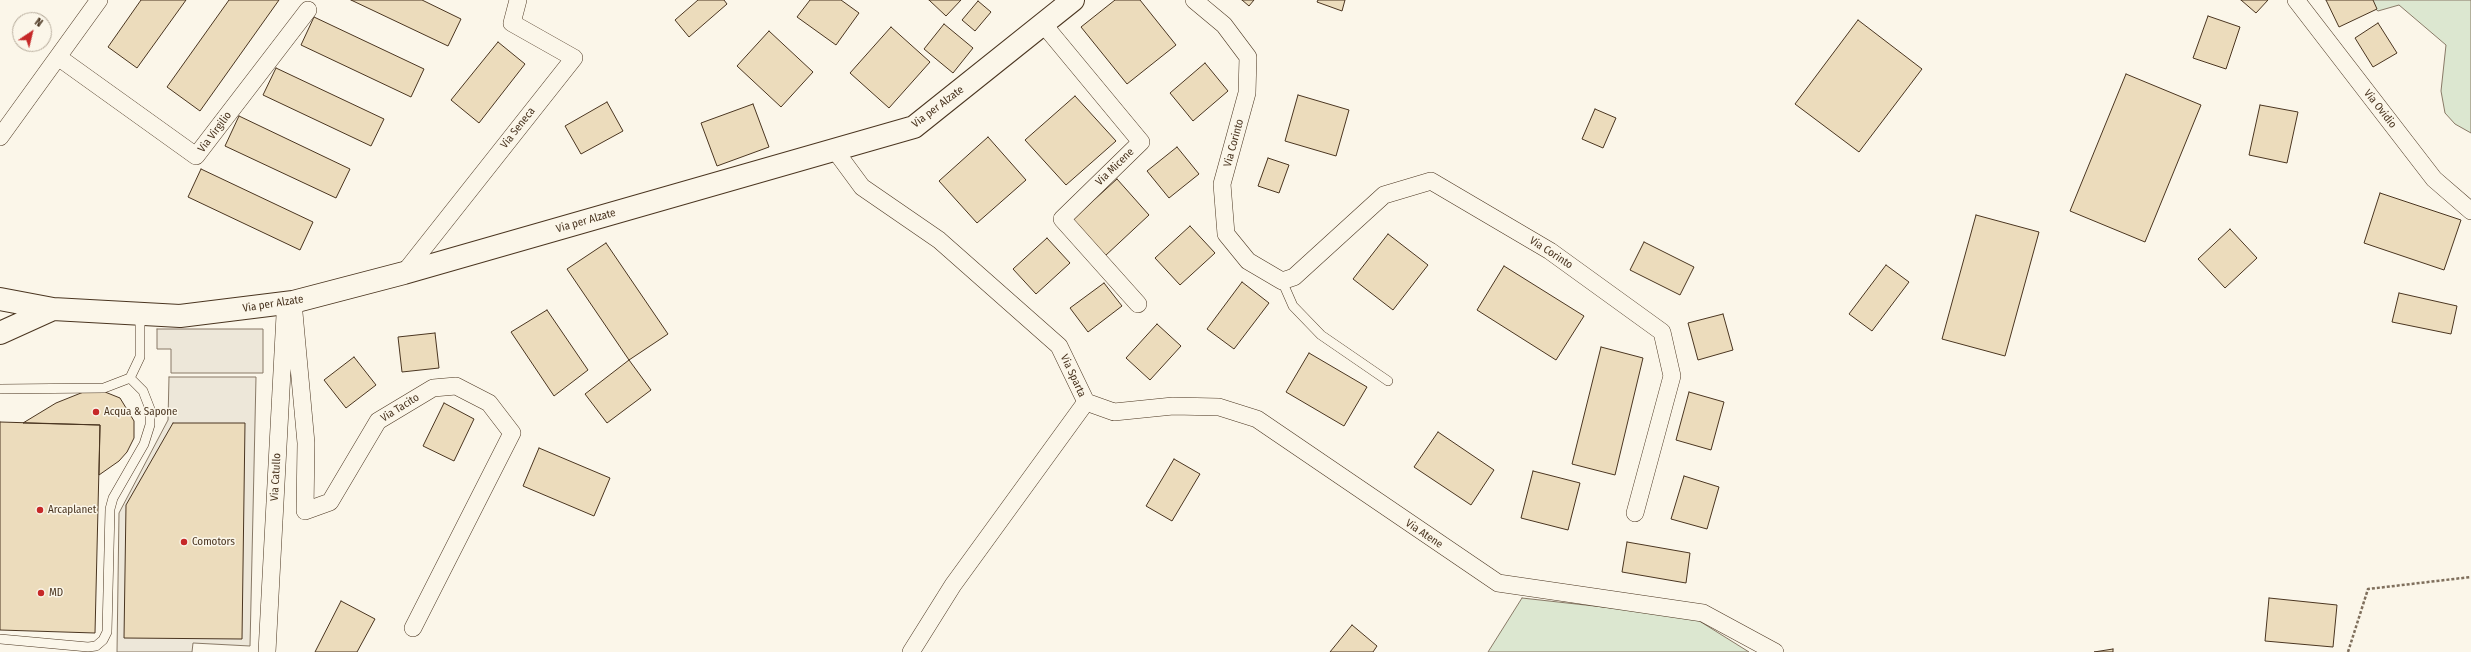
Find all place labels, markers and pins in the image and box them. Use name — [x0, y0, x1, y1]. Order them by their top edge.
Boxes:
place label: Acqua & Sapone — [104, 405, 178, 419]
marker: Acqua & Sapone — [91, 407, 101, 417]
place label: Arcaplanet — [48, 503, 96, 517]
marker: Arcaplanet — [35, 505, 45, 515]
place label: Comotors — [192, 535, 235, 549]
marker: Comotors — [179, 537, 189, 547]
place label: MD — [49, 586, 63, 600]
marker: MD — [36, 588, 46, 598]

